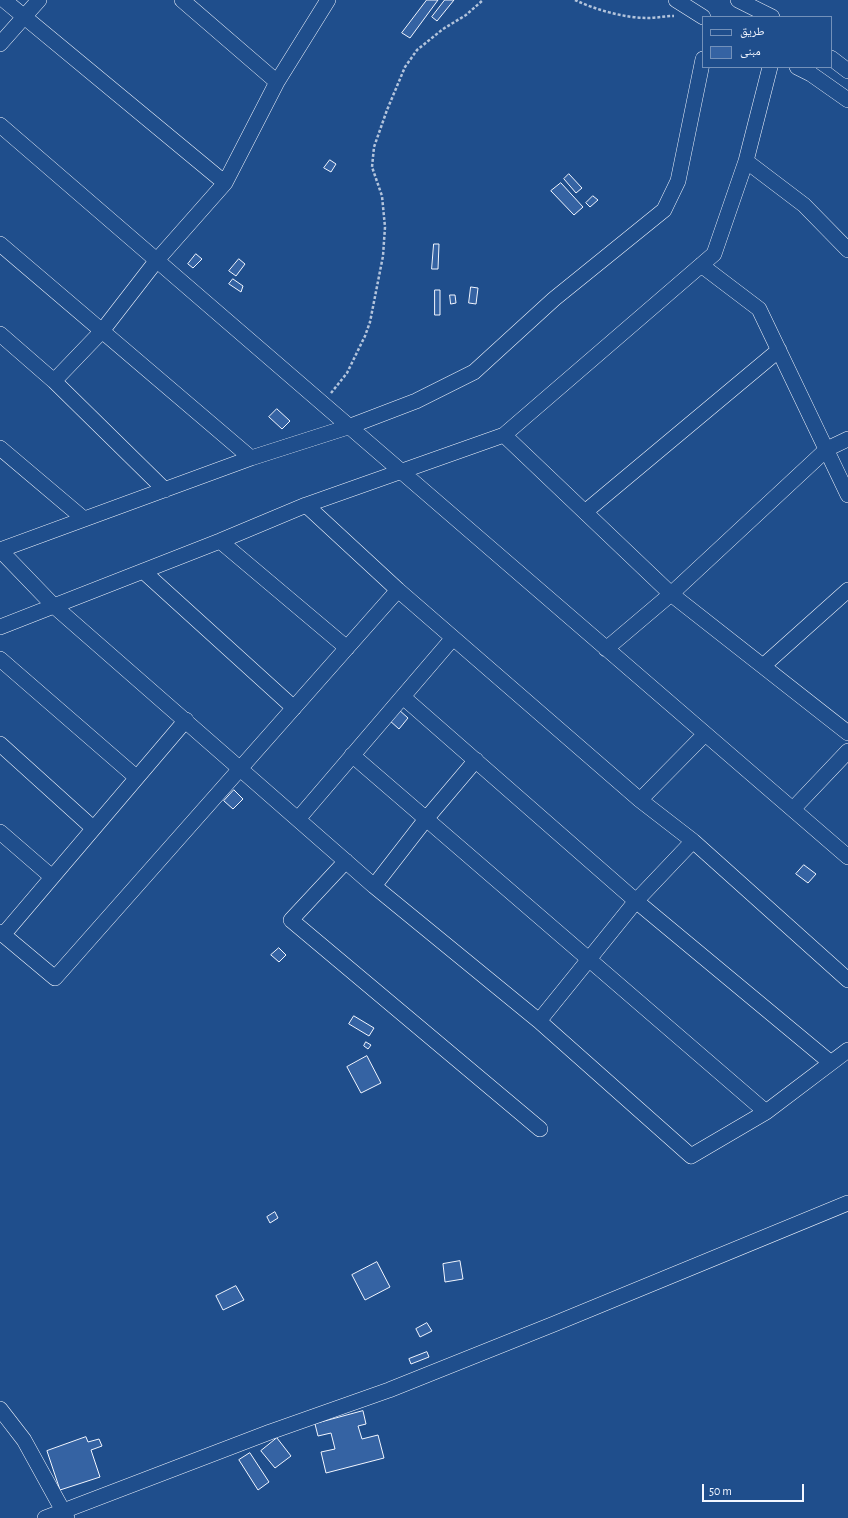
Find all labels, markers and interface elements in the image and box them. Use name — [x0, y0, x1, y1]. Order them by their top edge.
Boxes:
legend — [702, 16, 832, 68]
text: طريق — [740, 25, 765, 37]
text: مبنى — [740, 45, 761, 57]
scale bar — [704, 1476, 806, 1502]
text: 50 m — [709, 1485, 732, 1497]

